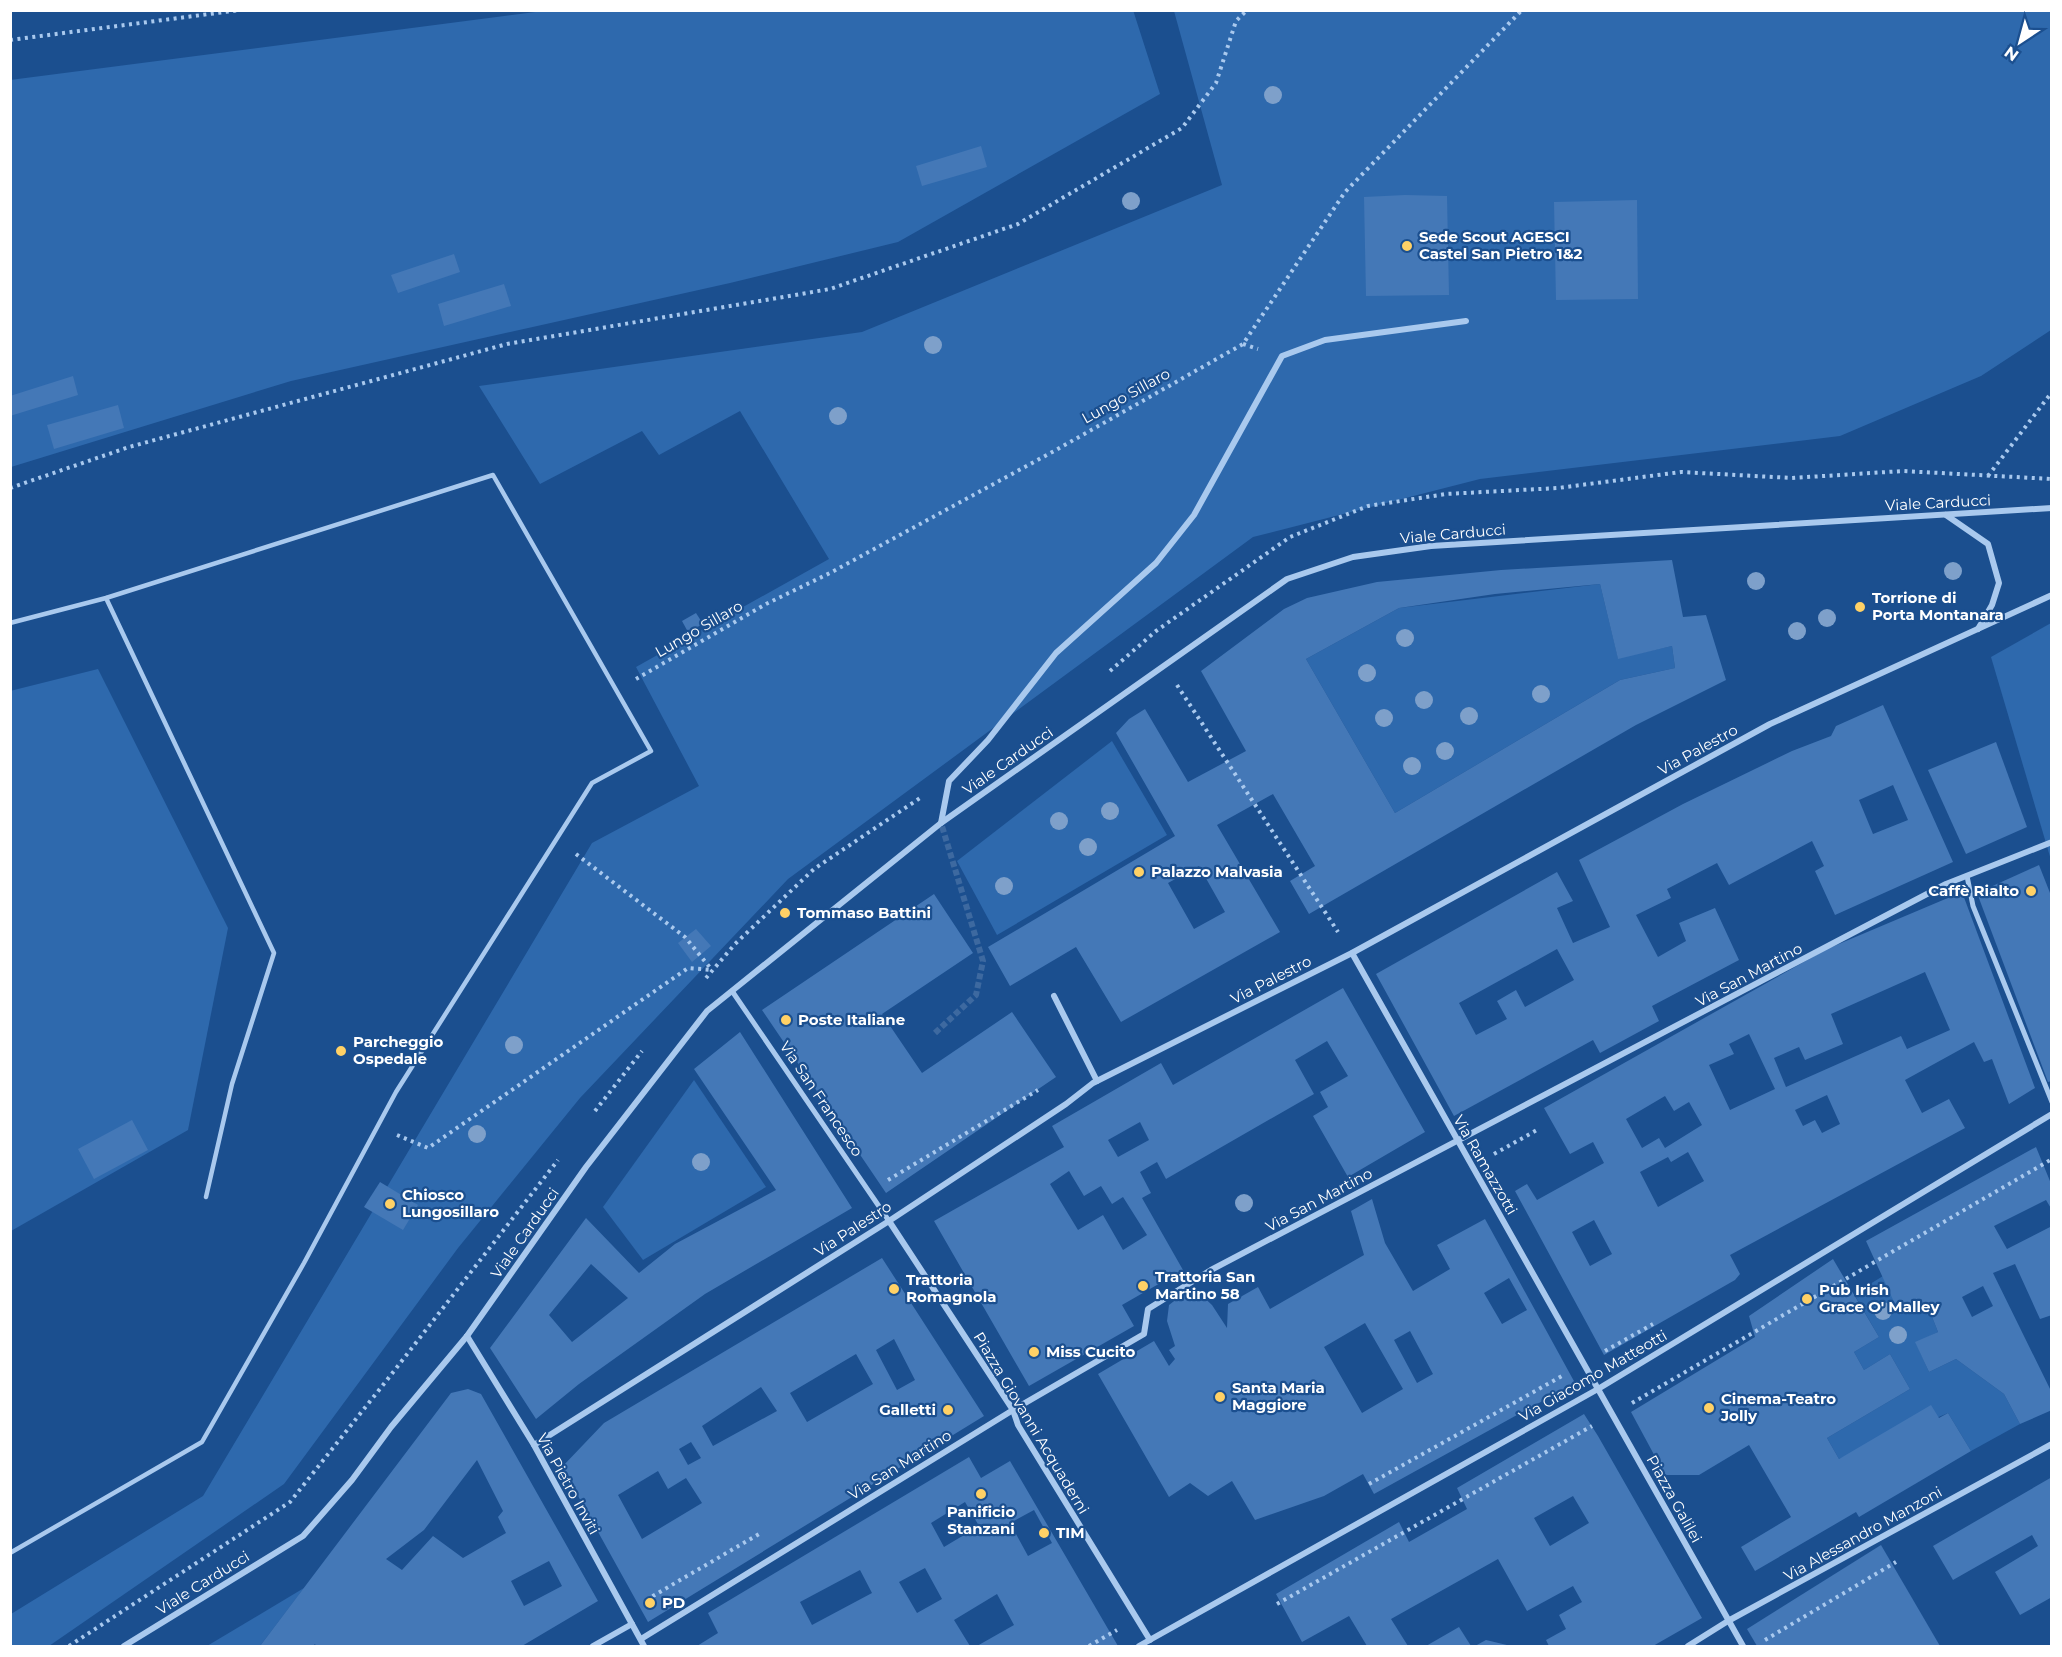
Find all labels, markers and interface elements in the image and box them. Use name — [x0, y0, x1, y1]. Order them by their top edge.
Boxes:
north arrow — [1990, 12, 2050, 72]
text: N — [2001, 42, 2022, 65]
place label: Sede Scout AGESCI Castel San Pietro 1&2 — [1419, 227, 1582, 263]
marker: Sede Scout AGESCI Castel San Pietro 1&2 — [1400, 239, 1414, 253]
street label: Lungo Sillaro — [1078, 364, 1173, 428]
street label: Viale Carducci — [1884, 490, 1992, 515]
street label: Viale Carducci — [1399, 519, 1507, 548]
place label: Torrione di Porta Montanara — [1872, 588, 2004, 624]
street label: Lungo Sillaro — [652, 596, 746, 661]
marker: Torrione di Porta Montanara — [1853, 600, 1867, 614]
street label: Via Palestro — [1655, 720, 1741, 779]
street label: Viale Carducci — [959, 722, 1057, 799]
place label: Palazzo Malvasia — [1151, 862, 1283, 881]
marker: Palazzo Malvasia — [1132, 865, 1146, 879]
place label: Caffè Rialto — [1928, 881, 2019, 900]
marker: Caffè Rialto — [2024, 884, 2038, 898]
place label: Tommaso Battini — [797, 903, 931, 922]
marker: Tommaso Battini — [778, 906, 792, 920]
street label: Via San Martino — [1692, 938, 1805, 1011]
street label: Via Palestro — [1227, 951, 1314, 1008]
place label: Poste Italiane — [798, 1010, 905, 1029]
marker: Poste Italiane — [779, 1013, 793, 1027]
place label: Parcheggio Ospedale — [353, 1032, 444, 1068]
street label: Via San Francesco — [776, 1037, 867, 1160]
marker: Parcheggio Ospedale — [334, 1044, 348, 1058]
street label: Via Ramazzotti — [1449, 1111, 1522, 1218]
street label: Via San Martino — [1262, 1163, 1375, 1236]
street label: Viale Carducci — [486, 1184, 563, 1282]
place label: Chiosco Lungosillaro — [402, 1185, 499, 1221]
marker: Chiosco Lungosillaro — [383, 1197, 397, 1211]
street label: Via Palestro — [811, 1197, 895, 1261]
place label: Trattoria San Martino 58 — [1155, 1267, 1255, 1303]
place label: Trattoria Romagnola — [906, 1270, 996, 1306]
marker: Trattoria San Martino 58 — [1136, 1279, 1150, 1293]
place label: Pub Irish Grace O' Malley — [1819, 1280, 1940, 1316]
marker: Trattoria Romagnola — [887, 1282, 901, 1296]
marker: Pub Irish Grace O' Malley — [1800, 1292, 1814, 1306]
street label: Via Giacomo Matteotti — [1515, 1325, 1670, 1426]
street label: Piazza Giovanni Acquaderni — [969, 1328, 1093, 1517]
place label: Miss Cucito — [1046, 1342, 1136, 1361]
marker: Miss Cucito — [1027, 1345, 1041, 1359]
place label: Santa Maria Maggiore — [1232, 1378, 1325, 1414]
place label: Cinema-Teatro Jolly — [1720, 1389, 1836, 1425]
marker: Santa Maria Maggiore — [1213, 1390, 1227, 1404]
place label: Galletti — [879, 1400, 936, 1419]
marker: Cinema-Teatro Jolly — [1702, 1401, 1716, 1415]
marker: Galletti — [941, 1403, 955, 1417]
street label: Via San Martino — [845, 1425, 955, 1504]
street label: Via Pietro Inviti — [533, 1430, 604, 1538]
street label: Piazza Galilei — [1643, 1452, 1706, 1546]
street label: Via Alessandro Manzoni — [1780, 1482, 1945, 1585]
marker: Panificio Stanzani — [974, 1487, 988, 1501]
place label: Panificio Stanzani — [947, 1502, 1015, 1538]
place label: TIM — [1056, 1523, 1085, 1542]
marker: TIM — [1037, 1526, 1051, 1540]
street label: Viale Carducci — [153, 1546, 253, 1619]
place label: PD — [662, 1593, 685, 1612]
marker: PD — [643, 1596, 657, 1610]

